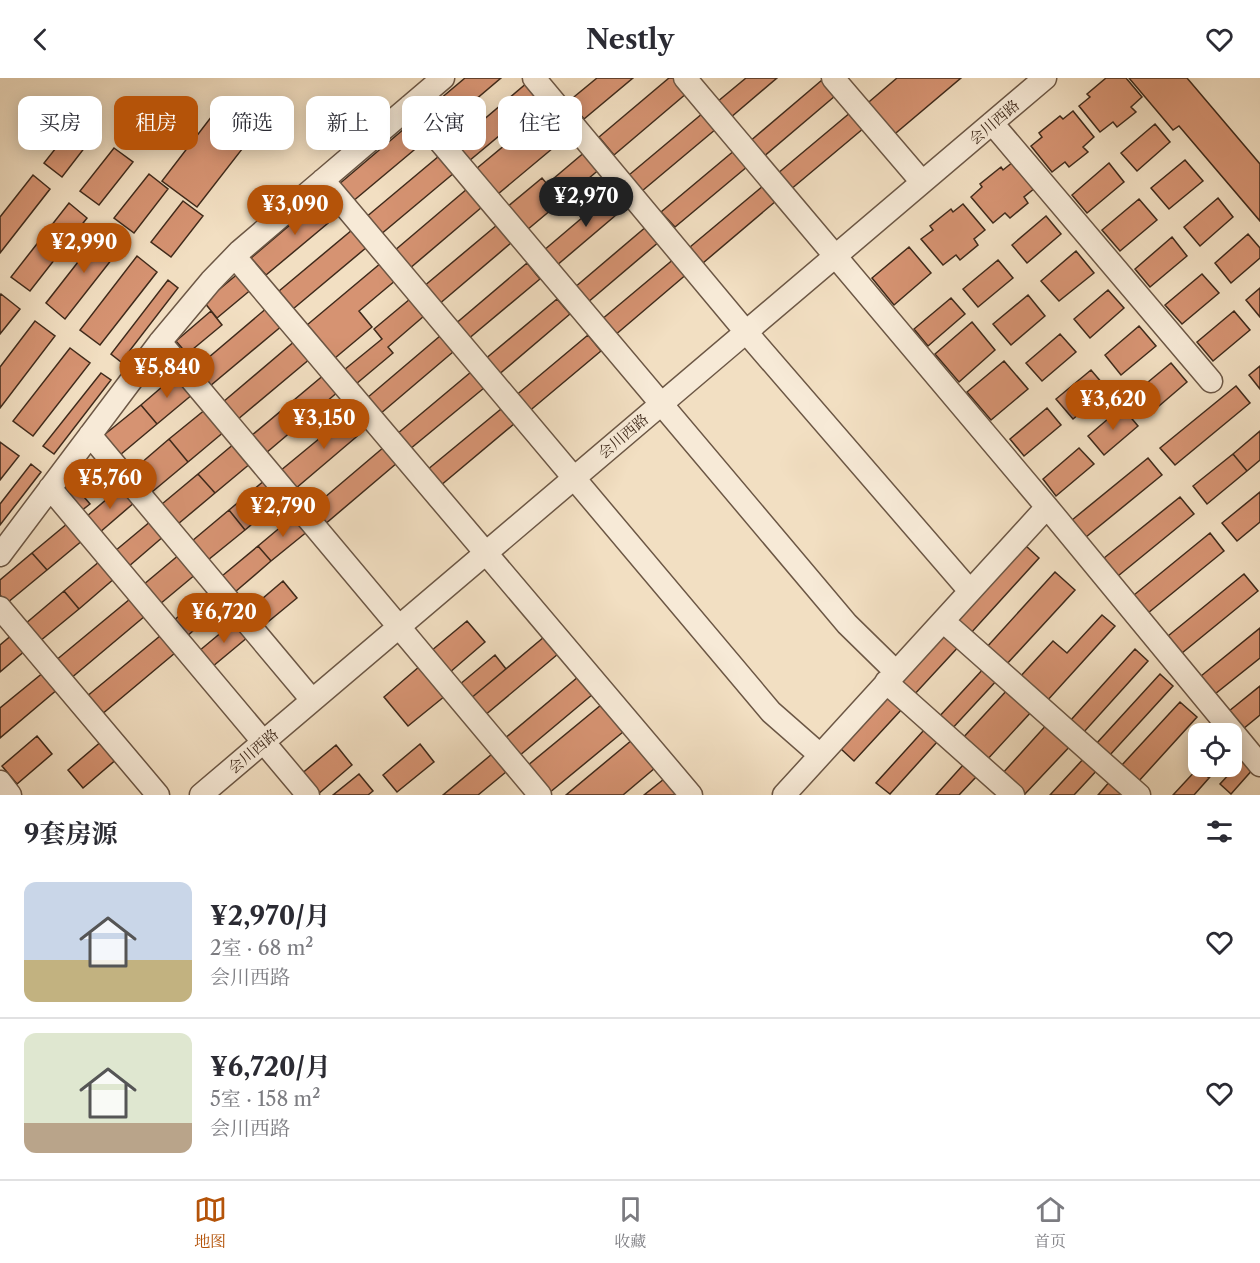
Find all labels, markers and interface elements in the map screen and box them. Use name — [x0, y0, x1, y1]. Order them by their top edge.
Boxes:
icon: back — [24, 23, 57, 56]
text: Nestly — [586, 23, 674, 56]
icon: heart — [1203, 23, 1236, 56]
street label: 会川西路 — [965, 95, 1023, 149]
chip: 买房 — [18, 96, 102, 150]
chip: 租房 — [114, 96, 198, 150]
chip: 筛选 — [210, 96, 294, 150]
chip: 新上 — [306, 96, 390, 150]
chip: 公寓 — [402, 96, 486, 150]
chip: 住宅 — [498, 96, 582, 150]
pin: ¥2,970 — [537, 177, 635, 228]
text: ¥2,970 — [553, 184, 619, 208]
pin: ¥3,090 — [246, 185, 344, 236]
text: ¥3,090 — [261, 192, 329, 216]
pin: ¥2,990 — [35, 223, 133, 274]
text: ¥2,990 — [50, 230, 118, 254]
pin: ¥5,840 — [118, 348, 216, 399]
text: ¥5,840 — [133, 355, 201, 379]
pin: ¥3,620 — [1064, 380, 1162, 431]
text: ¥3,620 — [1080, 387, 1147, 411]
pin: ¥3,150 — [275, 399, 373, 450]
text: ¥3,150 — [292, 406, 356, 430]
street label: 会川西路 — [594, 409, 652, 463]
pin: ¥5,760 — [61, 459, 159, 510]
text: ¥5,760 — [78, 466, 142, 490]
pin: ¥2,790 — [234, 487, 332, 538]
text: ¥2,790 — [250, 494, 316, 518]
pin: ¥6,720 — [175, 593, 273, 644]
text: ¥6,720 — [191, 600, 257, 624]
map controls — [1188, 723, 1242, 777]
button: locate — [1188, 723, 1242, 777]
street label: 会川西路 — [224, 724, 282, 778]
icon: filters — [1203, 815, 1236, 848]
text: 9套房源 — [24, 818, 118, 850]
text: ¥2,970/月 — [210, 900, 331, 932]
icon: home — [72, 906, 144, 978]
icon: heart — [1203, 926, 1236, 959]
text: 2室 · 68 m² — [210, 936, 313, 960]
text: 会川西路 — [210, 965, 290, 989]
text: ¥6,720/月 — [210, 1051, 331, 1083]
icon: home — [72, 1057, 144, 1129]
icon: heart — [1203, 1077, 1236, 1110]
text: 5室 · 158 m² — [210, 1087, 320, 1111]
text: 会川西路 — [210, 1116, 290, 1140]
tab: 地图 — [194, 1193, 227, 1252]
tab: 收藏 — [614, 1193, 647, 1252]
tab: 首页 — [1034, 1193, 1067, 1252]

